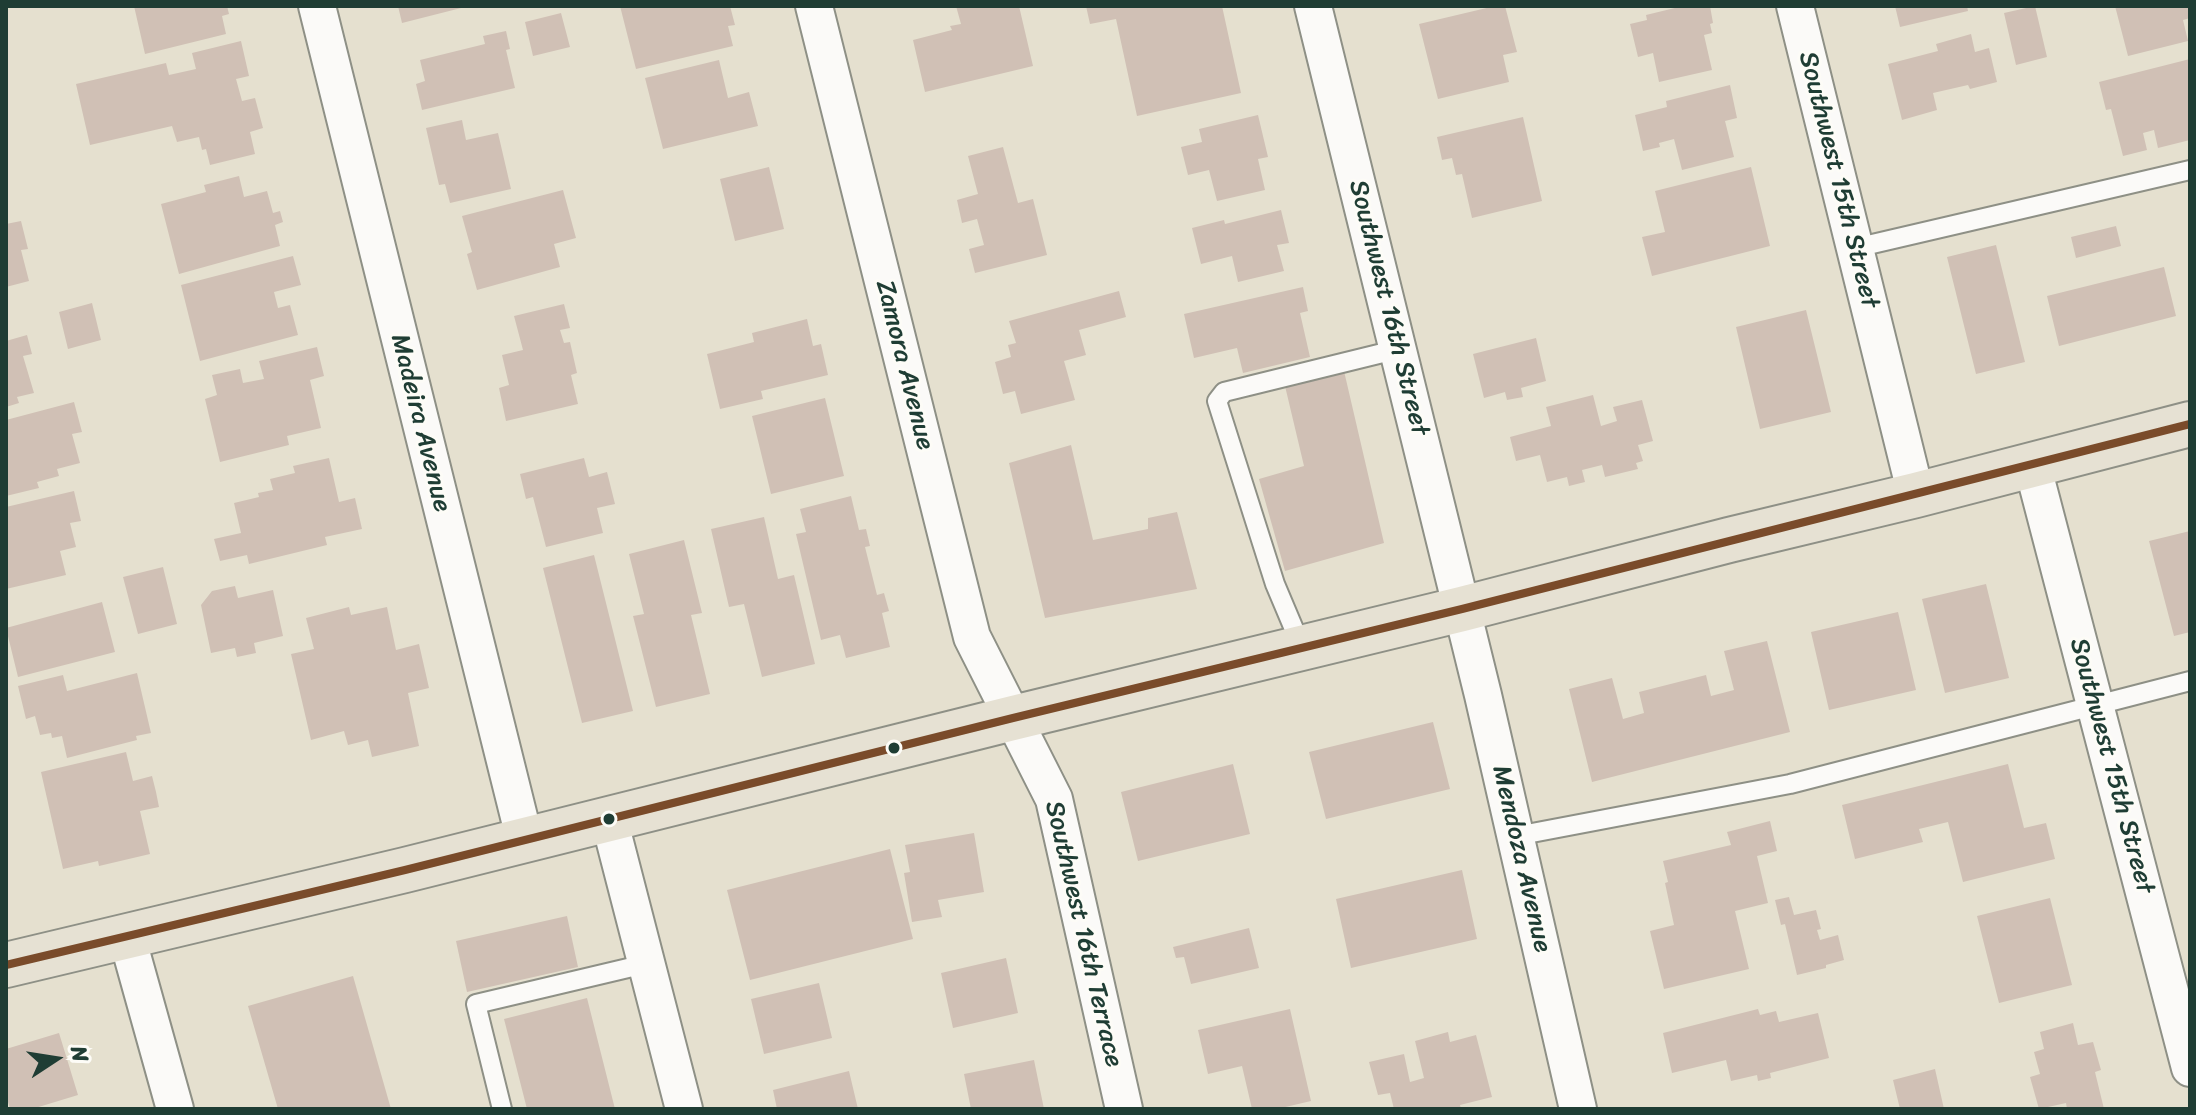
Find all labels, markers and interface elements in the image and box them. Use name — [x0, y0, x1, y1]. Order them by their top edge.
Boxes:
street label: Southwest 15th Street — [1791, 48, 1885, 312]
street label: Southwest 16th Street — [1341, 177, 1435, 439]
street label: Zamora Avenue — [868, 277, 940, 453]
street label: Madeira Avenue — [383, 331, 457, 515]
street label: Southwest 15th Street — [2062, 635, 2160, 897]
unlabelled marker — [886, 740, 902, 756]
street label: Mendoza Avenue — [1484, 763, 1558, 955]
street label: Southwest 16th Terrace — [1037, 798, 1129, 1070]
unlabelled marker — [601, 811, 617, 827]
north arrow — [16, 1019, 96, 1099]
text: N — [59, 1042, 101, 1065]

